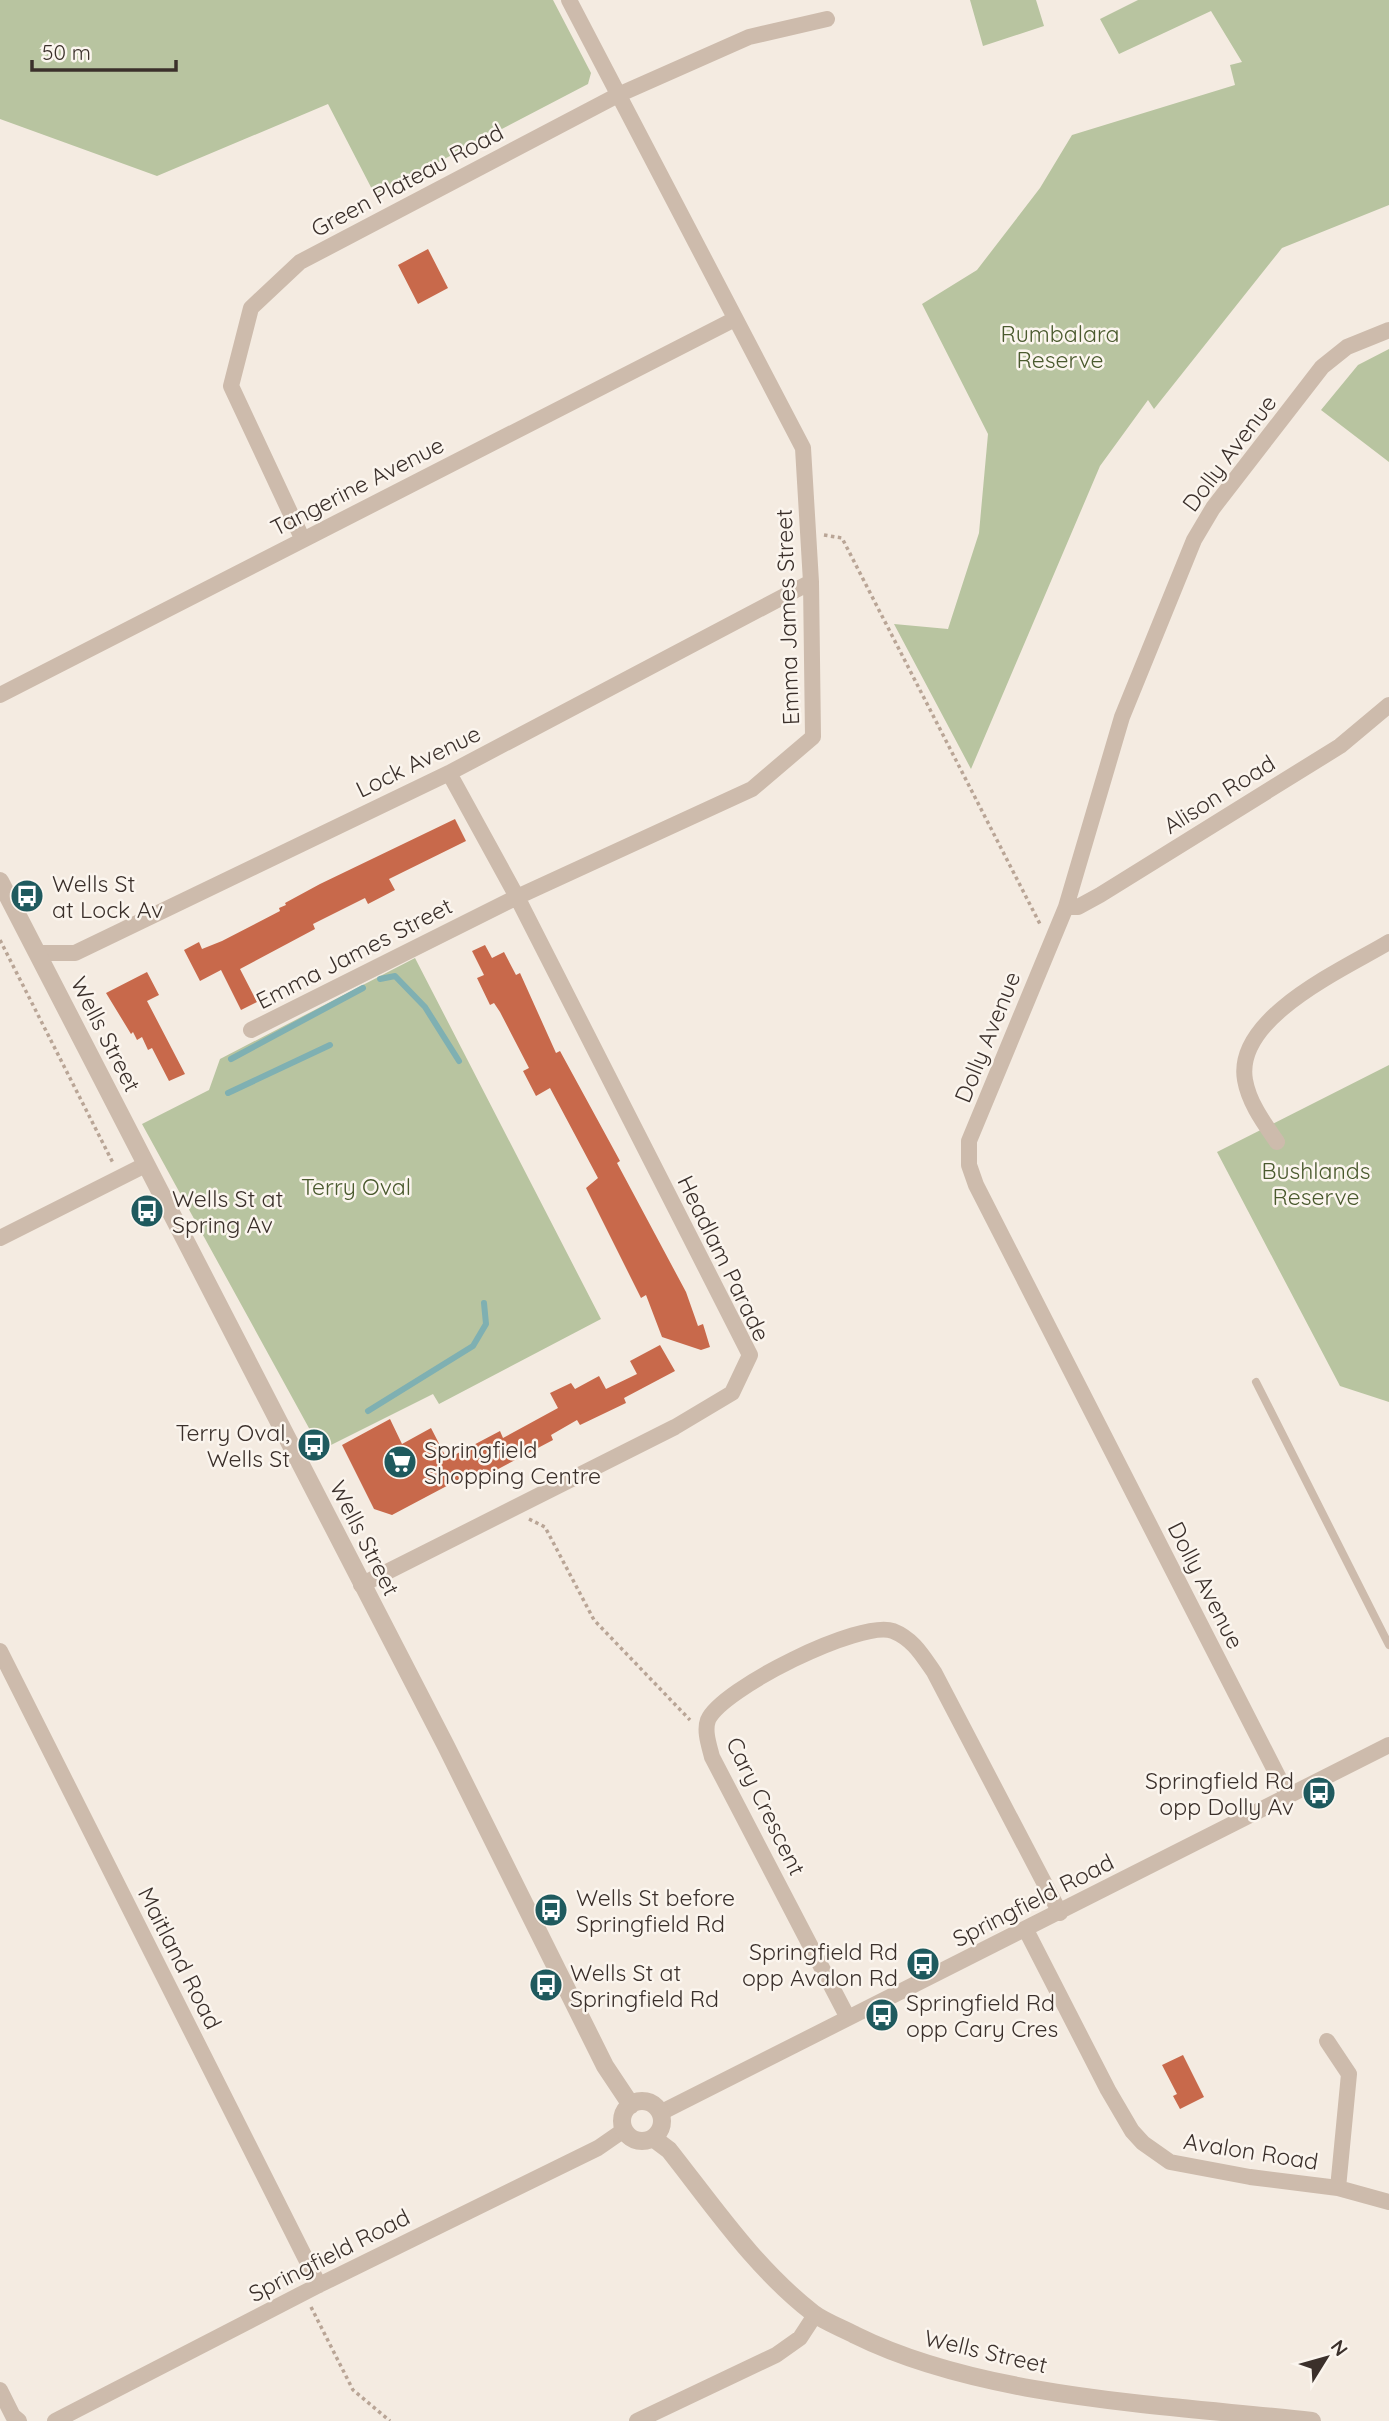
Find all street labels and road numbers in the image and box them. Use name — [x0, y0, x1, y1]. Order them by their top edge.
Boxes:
street label: Green Plateau Road — [306, 117, 508, 243]
street label: Dolly Avenue — [1176, 389, 1282, 517]
street label: Tangerine Avenue — [265, 430, 449, 542]
street label: Emma James Street — [769, 508, 805, 726]
street label: Lock Avenue — [351, 718, 485, 804]
street label: Alison Road — [1158, 748, 1280, 840]
street label: Emma James Street — [251, 891, 457, 1015]
street label: Dolly Avenue — [948, 967, 1026, 1107]
street label: Wells Street — [65, 972, 147, 1097]
street label: Headlam Parade — [671, 1170, 777, 1346]
street label: Wells Street — [324, 1476, 406, 1601]
street label: Dolly Avenue — [1162, 1517, 1250, 1653]
street label: Cary Crescent — [720, 1732, 812, 1880]
street label: Springfield Road — [948, 1847, 1118, 1953]
street label: Maitland Road — [132, 1882, 228, 2034]
street label: Avalon Road — [1182, 2126, 1320, 2176]
street label: Springfield Road — [244, 2202, 414, 2308]
street label: Wells Street — [922, 2323, 1051, 2379]

